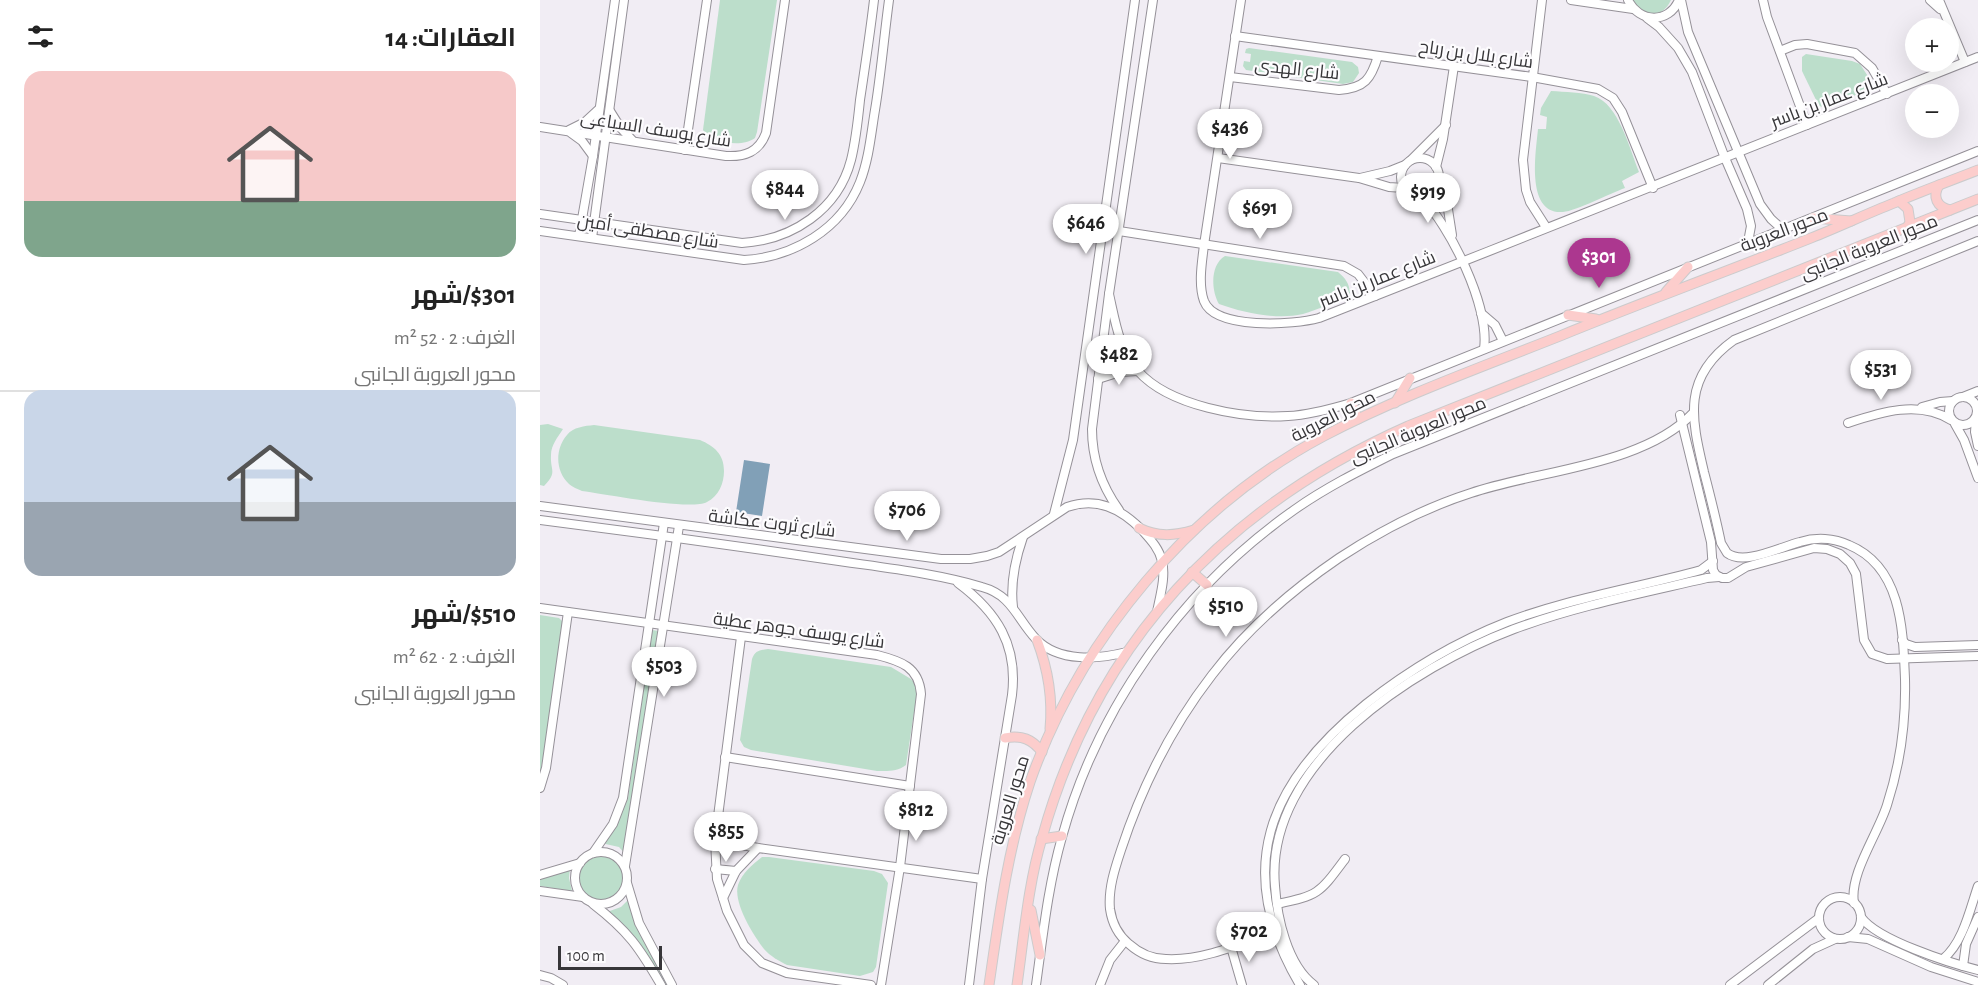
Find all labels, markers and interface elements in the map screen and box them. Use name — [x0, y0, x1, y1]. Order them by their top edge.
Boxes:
map controls — [1905, 18, 1959, 138]
button: + — [1905, 18, 1959, 72]
icon: filters — [24, 20, 57, 53]
text: العقارات: 14 — [386, 25, 516, 51]
street label: شارع بلال بن رباح — [1417, 37, 1534, 74]
street label: شارع الهدى — [1253, 56, 1340, 85]
street label: شارع عمار بن ياسر — [1767, 69, 1891, 134]
button: − — [1905, 84, 1959, 138]
street label: شارع يوسف السباعى — [579, 108, 733, 153]
pin: $436 — [1194, 109, 1266, 160]
icon: home — [216, 110, 324, 218]
text: $436 — [1211, 118, 1249, 138]
pin: $844 — [749, 170, 821, 221]
pin: $919 — [1392, 173, 1464, 224]
text: $844 — [766, 179, 804, 199]
text: $919 — [1410, 182, 1446, 202]
pin: $691 — [1224, 189, 1296, 240]
text: $691 — [1242, 198, 1278, 218]
pin: $646 — [1050, 204, 1122, 255]
street label: محور العروبة — [1738, 206, 1831, 257]
street label: شارع مصطفى أمين — [576, 209, 720, 254]
street label: محور العروبة الجانبى — [1798, 212, 1941, 285]
text: $646 — [1067, 213, 1105, 233]
pin: $301 — [1563, 238, 1635, 289]
street label: شارع عمار بن ياسر — [1315, 247, 1439, 314]
text: $301 — [1581, 247, 1617, 267]
text: $301/شهر — [412, 282, 516, 308]
text: الغرف: 2 · 52 m² — [394, 328, 516, 348]
pin: $482 — [1083, 335, 1155, 386]
text: $482 — [1100, 344, 1138, 364]
pin: $531 — [1845, 350, 1917, 401]
text: $531 — [1864, 359, 1898, 379]
text: محور العروبة الجانبى — [354, 365, 516, 385]
street label: محور العروبة — [1288, 388, 1379, 447]
street label: محور العروبة الجانبى — [1348, 394, 1489, 469]
icon: home — [216, 429, 324, 537]
pin: $706 — [871, 491, 943, 542]
text: $706 — [888, 500, 926, 520]
street label: شارع ثروت عكاشة — [707, 506, 837, 543]
pin: $510 — [1190, 587, 1262, 638]
text: $510 — [1208, 596, 1244, 616]
text: $510/شهر — [412, 601, 516, 627]
street label: شارع يوسف جوهر عطية — [712, 609, 886, 654]
text: الغرف: 2 · 62 m² — [393, 647, 516, 667]
pin: $503 — [628, 647, 700, 698]
text: $503 — [646, 656, 682, 676]
text: محور العروبة الجانبى — [354, 684, 516, 704]
street label: محور العروبة — [989, 754, 1034, 847]
pin: $812 — [880, 791, 952, 842]
text: $812 — [898, 800, 934, 820]
pin: $855 — [690, 812, 762, 863]
text: $855 — [708, 821, 744, 841]
pin: $702 — [1213, 912, 1285, 963]
text: $702 — [1230, 921, 1268, 941]
scale bar — [558, 943, 662, 970]
text: 100 m — [567, 948, 605, 964]

